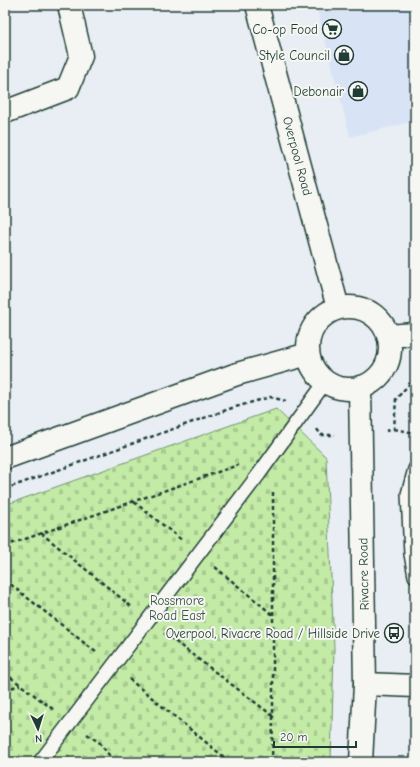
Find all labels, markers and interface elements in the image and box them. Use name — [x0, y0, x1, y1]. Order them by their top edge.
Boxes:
supermarket icon: Co-op Food — [321, 18, 343, 40]
place label: Co-op Food — [252, 22, 318, 37]
shop icon: Style Council — [333, 44, 355, 66]
place label: Style Council — [259, 48, 330, 63]
shop icon: Debonair — [347, 80, 369, 102]
place label: Debonair — [293, 84, 345, 99]
street label: Overpool Road — [280, 115, 315, 197]
street label: Rivacre Road — [355, 538, 372, 610]
park label: Rossmore Road East — [149, 593, 206, 623]
bus stop icon: Overpool, Rivacre Road / Hillside Drive — [383, 622, 405, 644]
place label: Overpool, Rivacre Road / Hillside Drive — [166, 626, 380, 641]
north arrow — [18, 709, 58, 749]
scale bar — [274, 723, 356, 749]
text: 20 m — [280, 730, 308, 744]
text: N — [35, 732, 43, 745]

